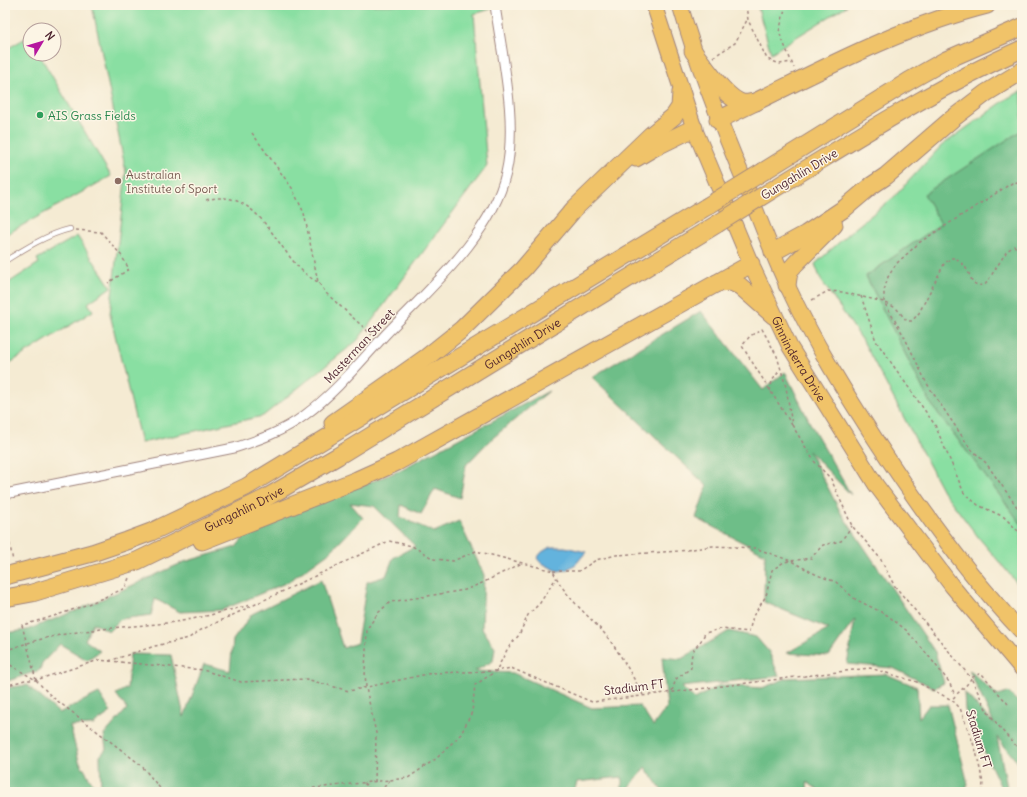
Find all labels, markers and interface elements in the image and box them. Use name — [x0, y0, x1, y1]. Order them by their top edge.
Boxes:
north arrow — [22, 22, 62, 62]
text: N — [42, 29, 58, 43]
place label: AIS Grass Fields — [48, 108, 136, 123]
marker: AIS Grass Fields — [35, 110, 45, 120]
street label: Gungahlin Drive — [758, 145, 840, 203]
place label: Australian Institute of Sport — [126, 167, 217, 196]
marker: Australian Institute of Sport — [113, 176, 123, 186]
street label: Masterman Street — [321, 306, 397, 386]
street label: Ginninderra Drive — [769, 313, 829, 404]
street label: Gungahlin Drive — [481, 314, 563, 372]
street label: Gungahlin Drive — [201, 482, 286, 535]
street label: Stadium FT — [603, 676, 665, 698]
street label: Stadium FT — [963, 708, 995, 770]

